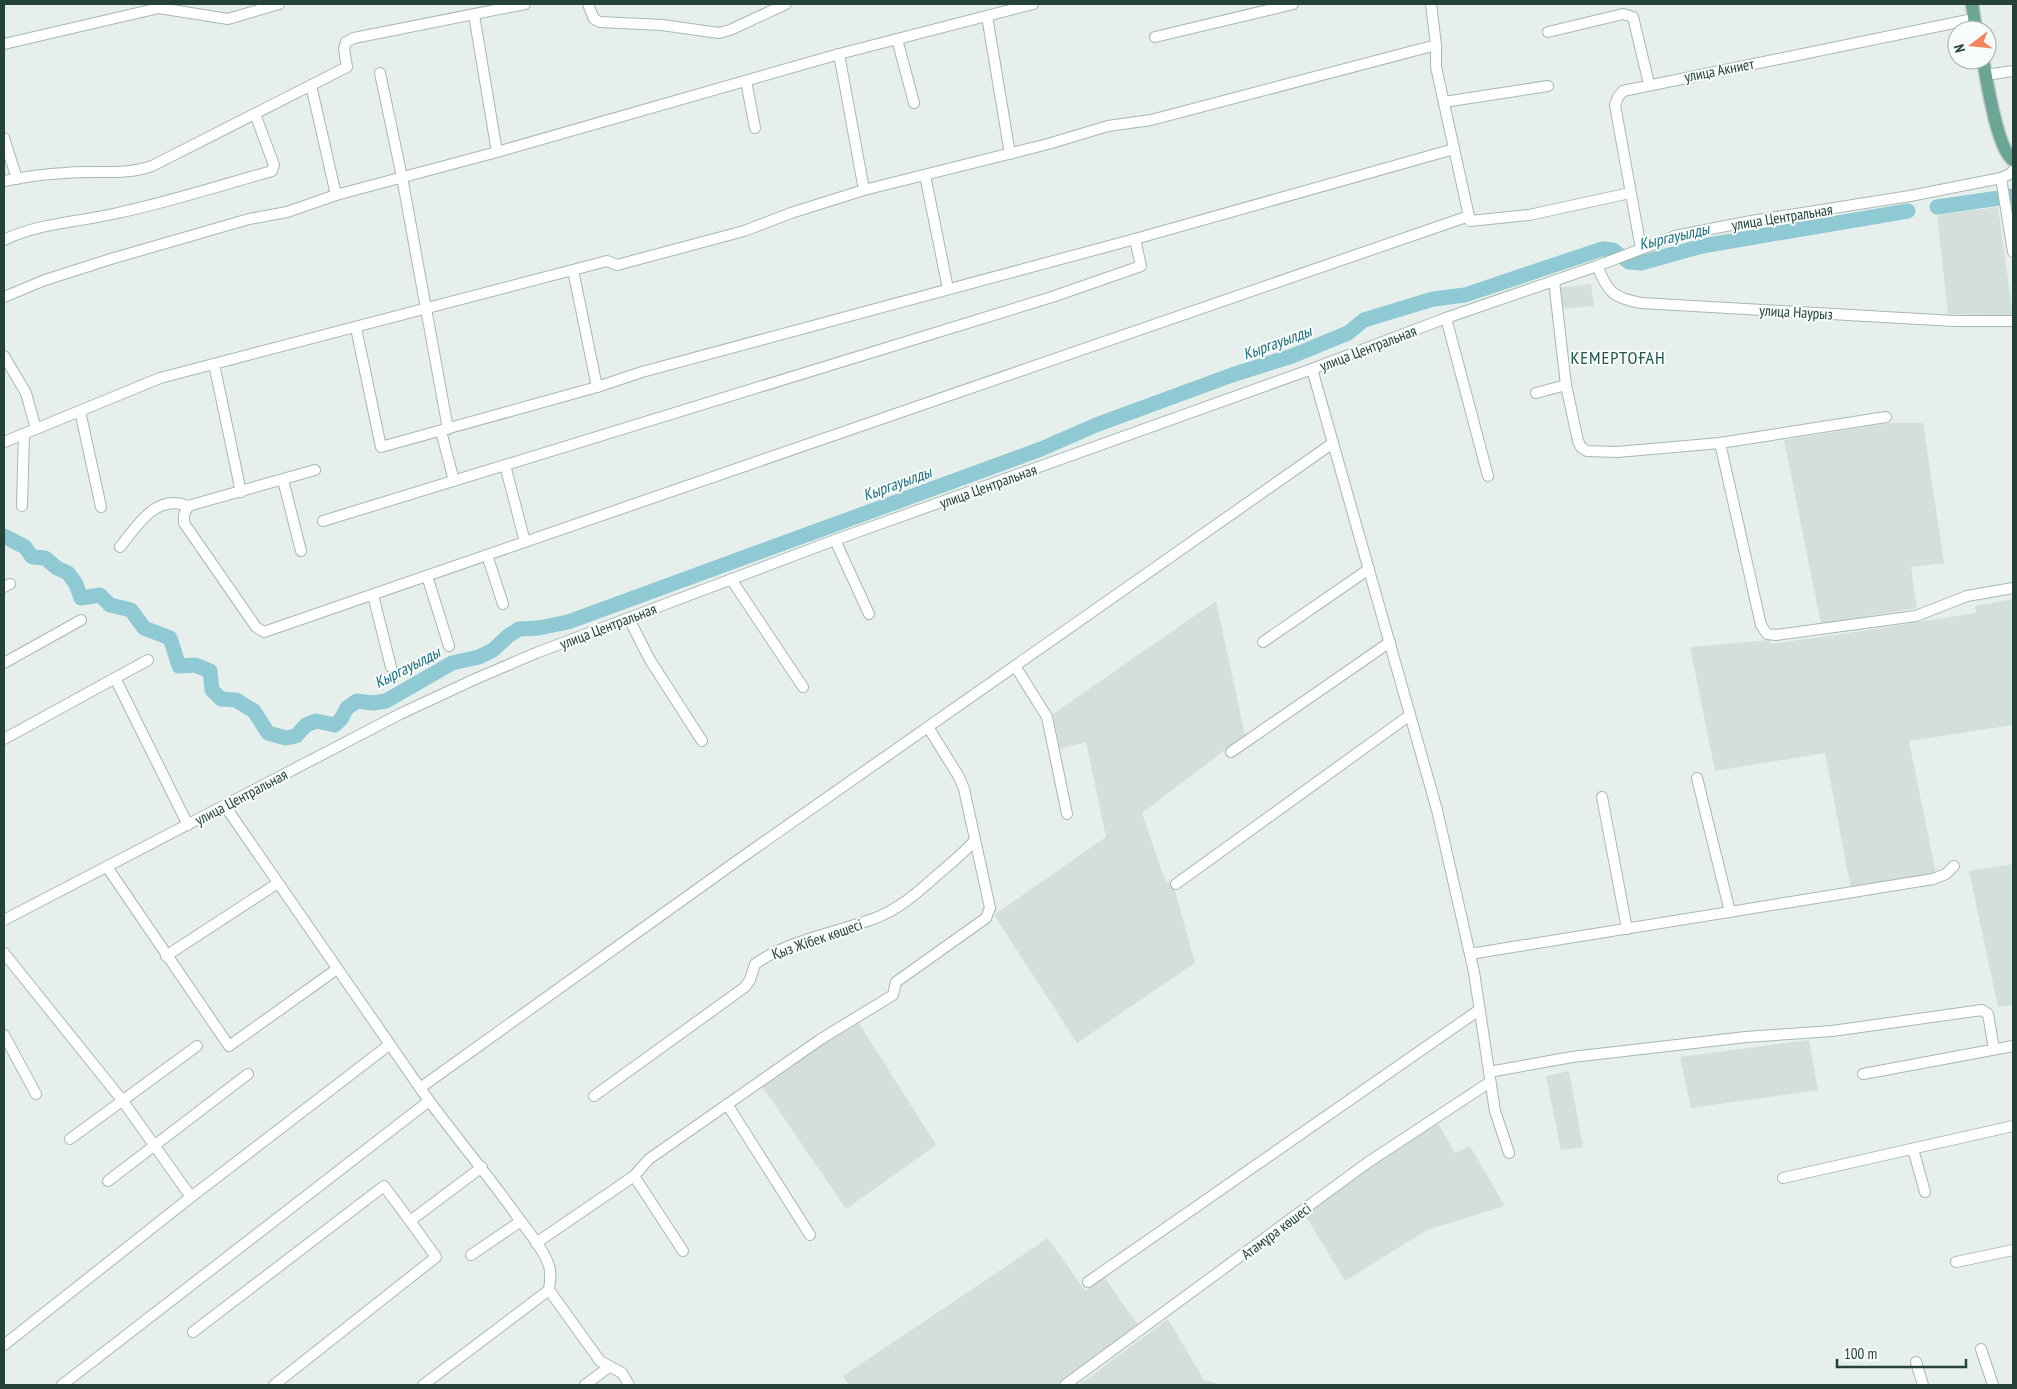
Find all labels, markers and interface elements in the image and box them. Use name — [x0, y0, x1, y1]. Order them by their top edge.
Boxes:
north arrow — [1947, 20, 1997, 70]
text: N — [1950, 42, 1969, 55]
street label: улица Акниет — [1683, 54, 1756, 86]
street label: улица Центральная — [1730, 200, 1834, 234]
water label: Кыргауылды — [1637, 218, 1712, 254]
street label: улица Наурыз — [1759, 301, 1833, 323]
water label: Кыргауылды — [1240, 320, 1315, 364]
street label: улица Центральная — [1317, 321, 1419, 375]
district label: КЕМЕРТОҒАН — [1570, 346, 1666, 369]
street label: улица Центральная — [937, 460, 1039, 512]
water label: Кыргауылды — [860, 461, 935, 505]
street label: улица Центральная — [557, 599, 659, 653]
water label: Кыргауылды — [371, 641, 445, 692]
street label: улица Центральная — [191, 765, 291, 829]
street label: Қыз Жібек көшесі — [769, 915, 865, 963]
street label: Атамұра көшесі — [1237, 1199, 1315, 1263]
scale bar — [1837, 1336, 1966, 1368]
text: 100 m — [1844, 1344, 1877, 1363]

